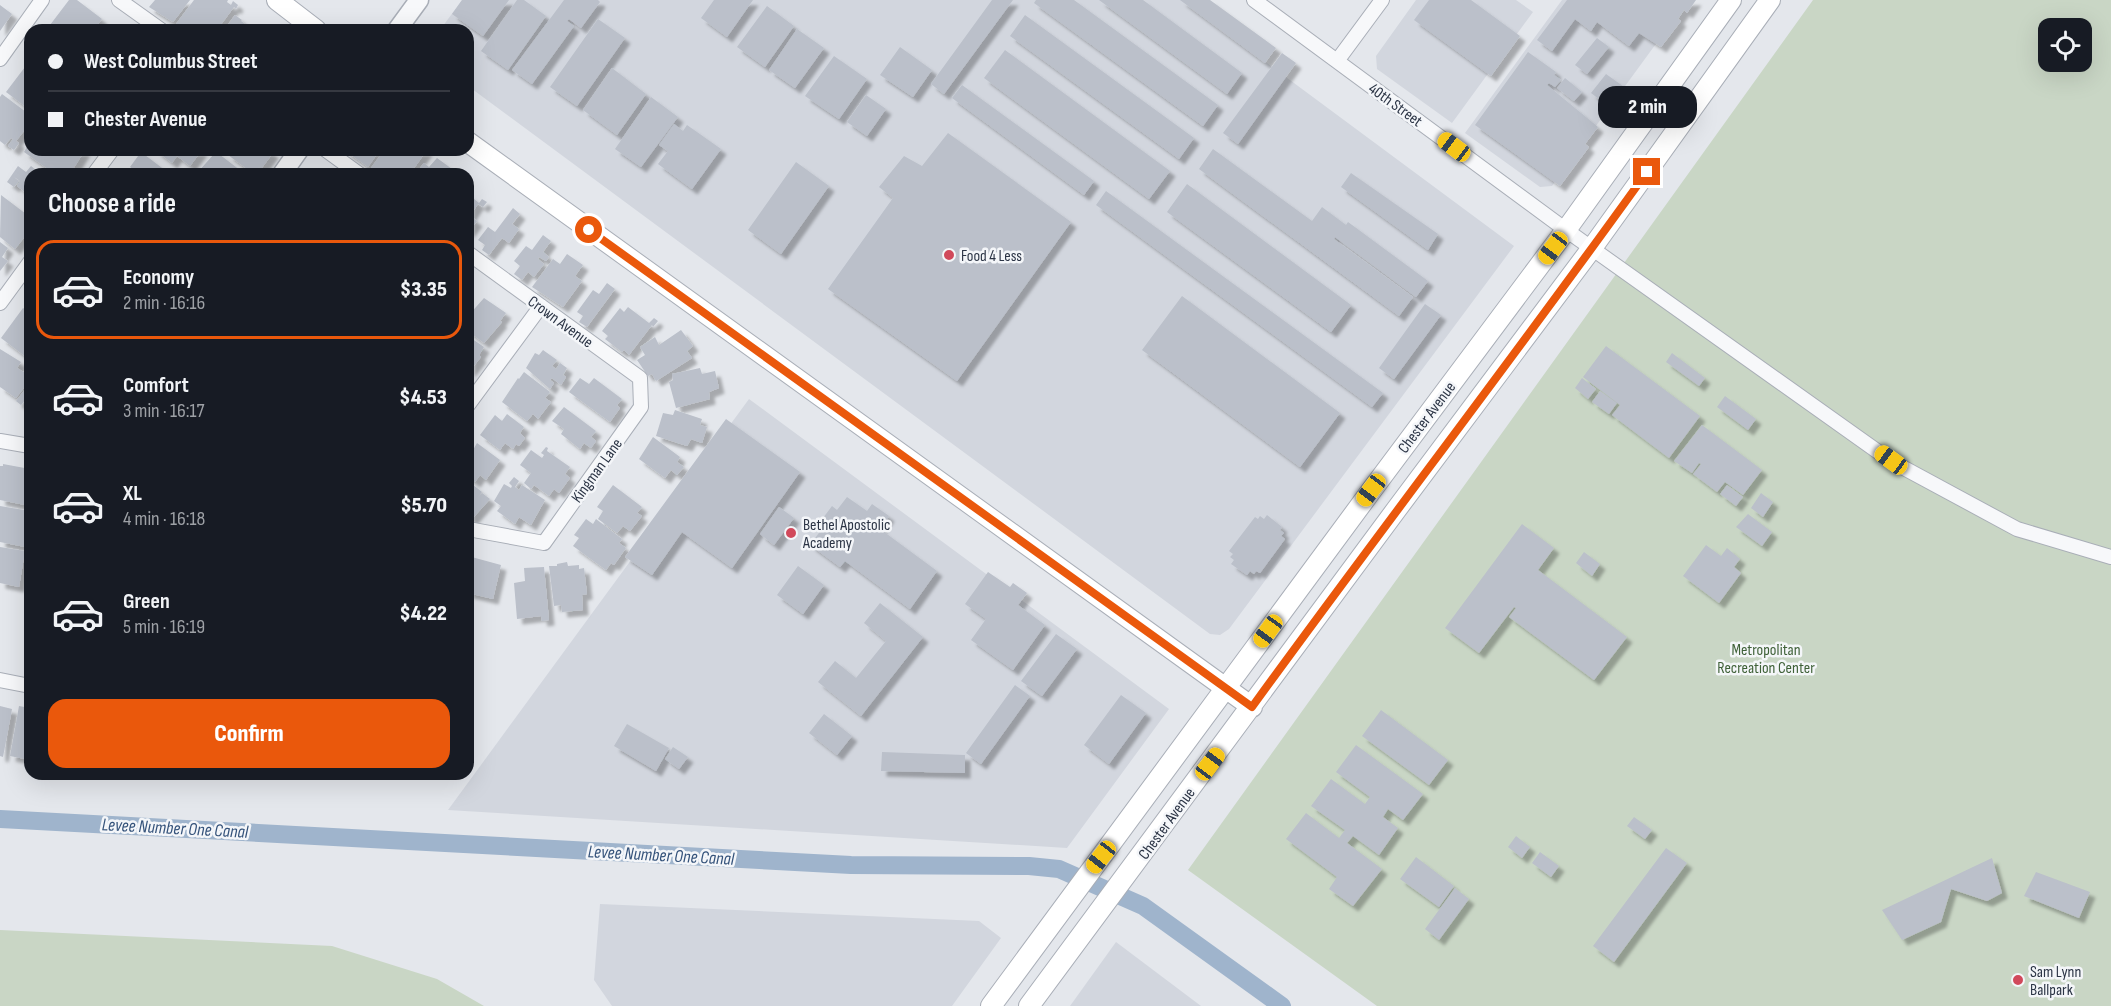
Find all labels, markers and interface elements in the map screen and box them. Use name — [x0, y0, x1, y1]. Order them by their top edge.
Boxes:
map controls — [2038, 18, 2092, 72]
button: locate — [2038, 18, 2092, 72]
text: West Columbus Street — [84, 48, 258, 75]
street label: 40th Street — [1365, 79, 1426, 131]
callout: 2 min — [1598, 85, 1696, 127]
text: 2 min — [1628, 95, 1667, 119]
text: Chester Avenue — [84, 106, 207, 133]
car — [1434, 129, 1474, 165]
route end — [1633, 158, 1660, 185]
text: Choose a ride — [48, 188, 176, 220]
route start — [575, 216, 602, 243]
car — [1535, 228, 1571, 268]
place label: Food 4 Less — [961, 247, 1022, 266]
marker: Food 4 Less — [942, 248, 956, 262]
icon: car — [51, 263, 105, 317]
text: Economy — [123, 264, 194, 291]
text: $3.35 — [400, 276, 447, 303]
text: 2 min · 16:16 — [123, 291, 205, 315]
street label: Crown Avenue — [524, 292, 596, 352]
icon: car — [51, 371, 105, 425]
text: Comfort — [123, 372, 189, 399]
street label: Chester Avenue — [1394, 379, 1460, 457]
text: $4.53 — [399, 384, 447, 411]
text: 3 min · 16:17 — [123, 399, 205, 423]
street label: Kingman Lane — [568, 435, 627, 507]
car — [1871, 442, 1911, 478]
car — [1353, 470, 1389, 510]
icon: car — [51, 479, 105, 533]
text: XL — [123, 480, 142, 507]
text: $5.70 — [401, 492, 447, 519]
text: 4 min · 16:18 — [123, 507, 205, 531]
place label: Bethel Apostolic Academy — [802, 516, 890, 553]
marker: Bethel Apostolic Academy — [784, 526, 798, 540]
icon: car — [51, 587, 105, 641]
text: Green — [123, 588, 170, 615]
text: $4.22 — [399, 600, 447, 627]
car — [1250, 611, 1286, 651]
text: 5 min · 16:19 — [123, 615, 205, 639]
park label: Metropolitan Recreation Center — [1717, 641, 1815, 678]
button: Confirm — [48, 699, 450, 768]
car — [1192, 744, 1228, 784]
street label: Chester Avenue — [1135, 784, 1200, 864]
water label: Levee Number One Canal — [101, 814, 249, 843]
car — [1083, 837, 1119, 877]
water label: Levee Number One Canal — [587, 841, 735, 870]
place label: Sam Lynn Ballpark — [2030, 963, 2081, 1000]
marker: Sam Lynn Ballpark — [2011, 973, 2025, 987]

